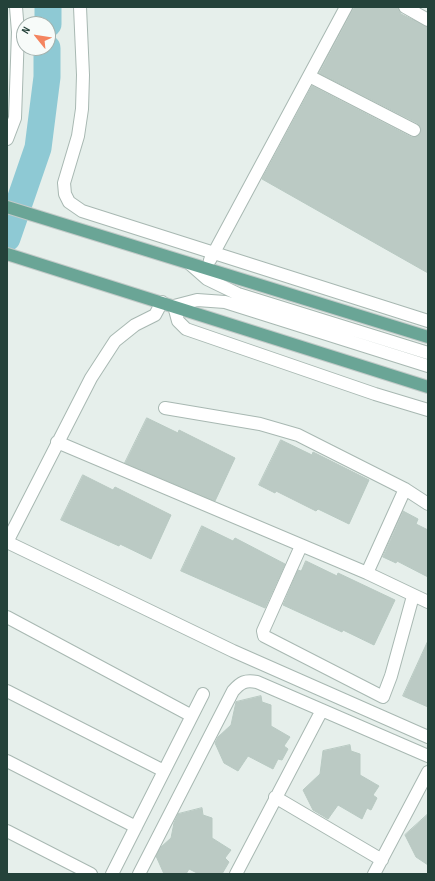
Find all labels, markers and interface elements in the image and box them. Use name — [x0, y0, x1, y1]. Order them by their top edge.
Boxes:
north arrow — [16, 16, 56, 56]
text: N — [19, 24, 33, 36]

